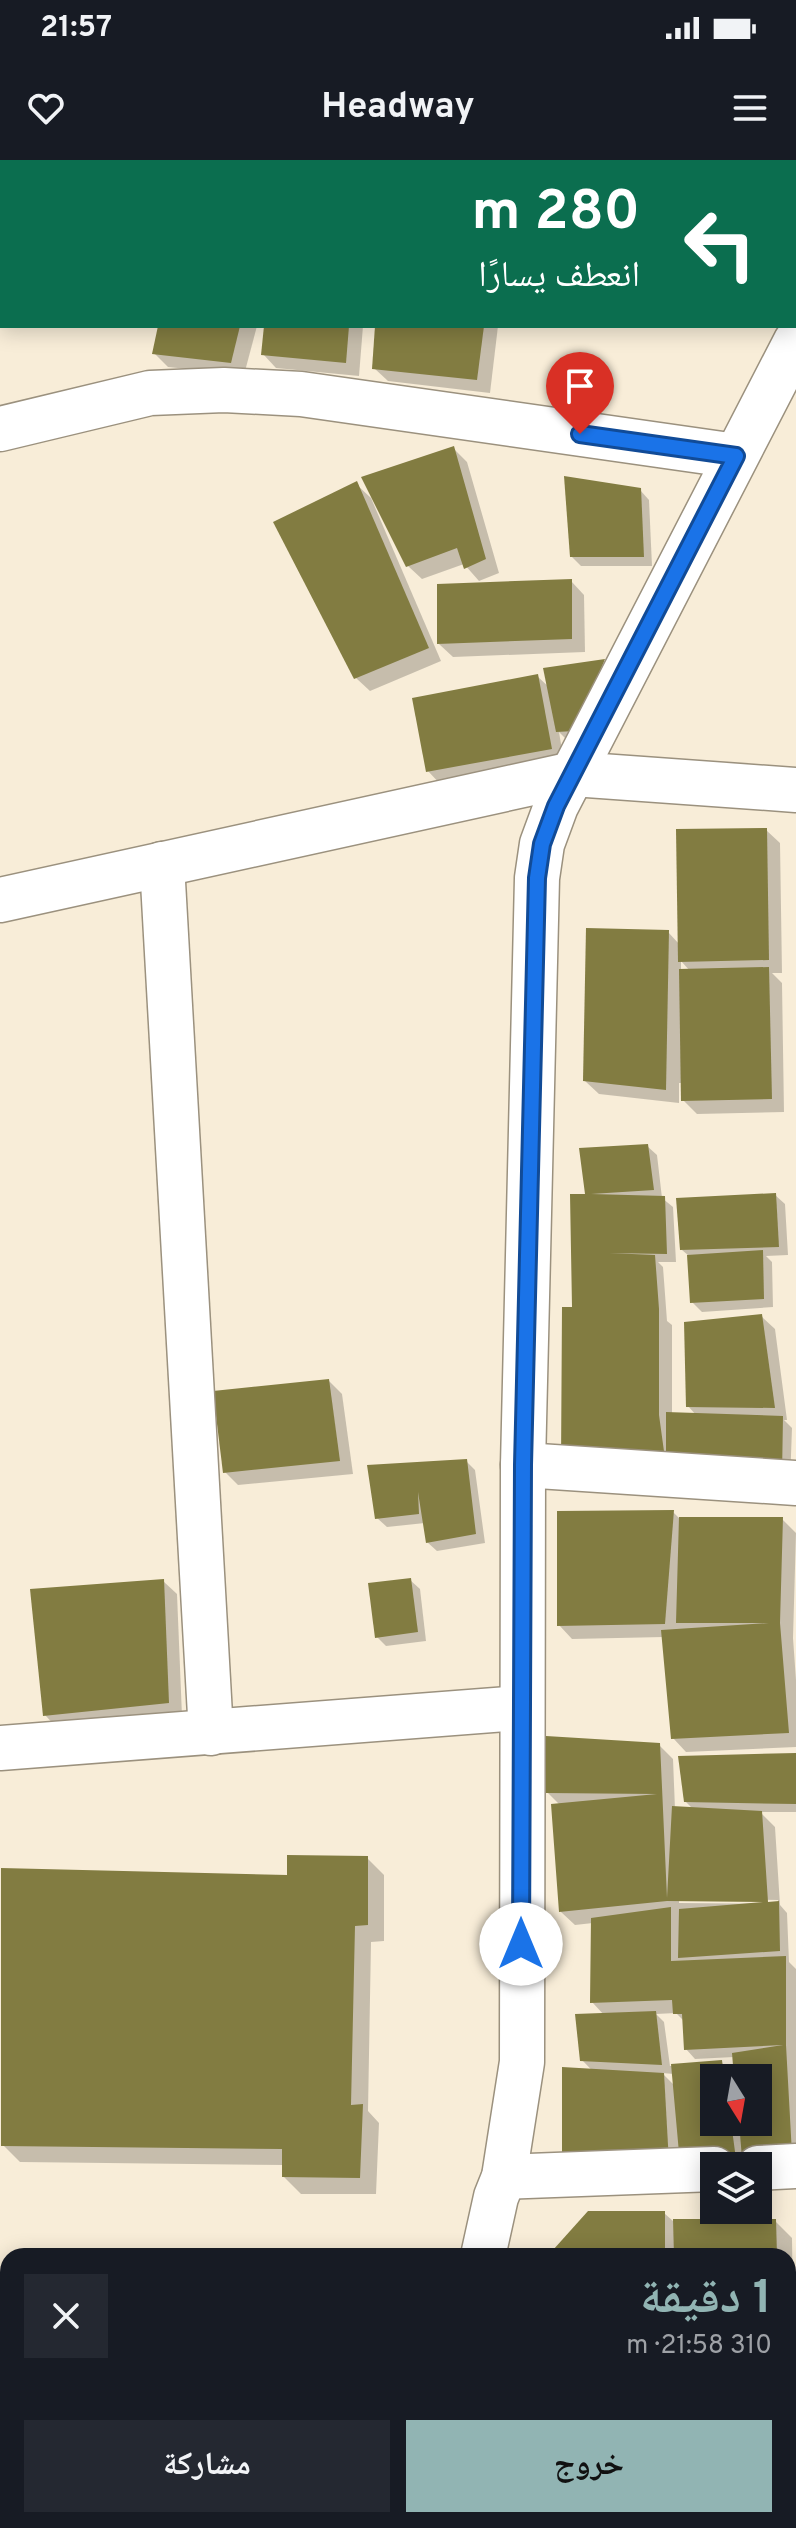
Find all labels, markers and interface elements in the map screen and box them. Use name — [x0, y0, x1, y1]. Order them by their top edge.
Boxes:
text: 21:57 — [40, 10, 112, 47]
text: Headway — [321, 85, 475, 131]
icon: heart — [24, 86, 68, 130]
icon: menu — [728, 86, 772, 130]
text: 280 m — [471, 179, 640, 249]
icon: left — [668, 192, 772, 296]
text: انعطف يسارًا — [478, 254, 640, 300]
pin — [546, 352, 614, 434]
icon: arrive — [558, 364, 602, 408]
position arrow — [479, 1902, 563, 1986]
north arrow — [700, 2064, 772, 2136]
map controls — [700, 2064, 772, 2224]
button: layers — [700, 2152, 772, 2224]
text: 1 دقيقة — [640, 2270, 772, 2330]
button: close — [24, 2274, 108, 2358]
text: 310 m · 21:58 — [626, 2330, 772, 2363]
button: مشاركة — [24, 2420, 390, 2512]
button: خروج — [406, 2420, 772, 2512]

